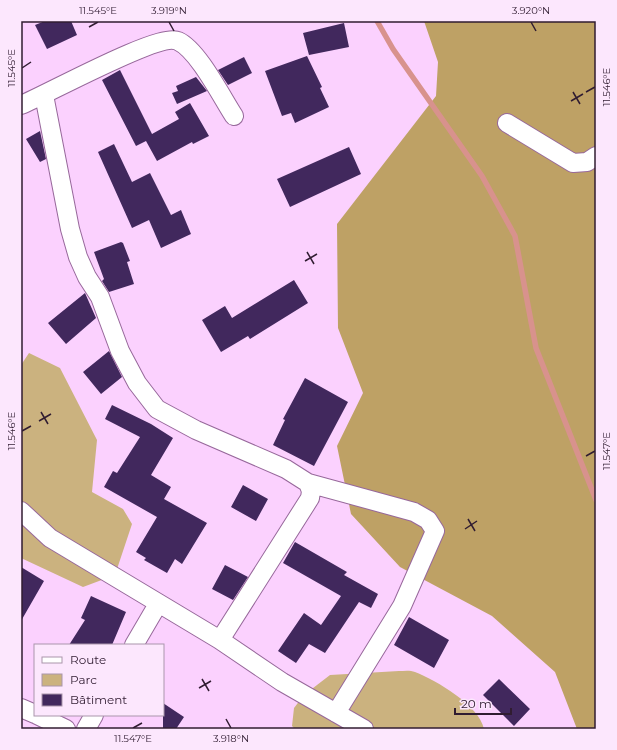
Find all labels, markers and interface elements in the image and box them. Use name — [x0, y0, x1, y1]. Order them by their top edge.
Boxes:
text: 11.545°E — [79, 4, 117, 17]
text: 3.919°N — [151, 4, 187, 17]
text: 3.920°N — [512, 4, 550, 17]
text: 11.545°E — [5, 49, 18, 87]
text: 11.546°E — [600, 68, 613, 106]
text: 11.546°E — [5, 412, 18, 450]
text: 11.547°E — [600, 432, 613, 470]
legend — [34, 644, 164, 716]
text: Route — [70, 652, 106, 667]
text: Parc — [70, 672, 97, 687]
scale bar — [455, 690, 511, 716]
text: Bâtiment — [70, 692, 127, 707]
text: 20 m — [461, 696, 492, 711]
text: 11.547°E — [114, 732, 152, 745]
text: 3.918°N — [213, 732, 249, 745]

